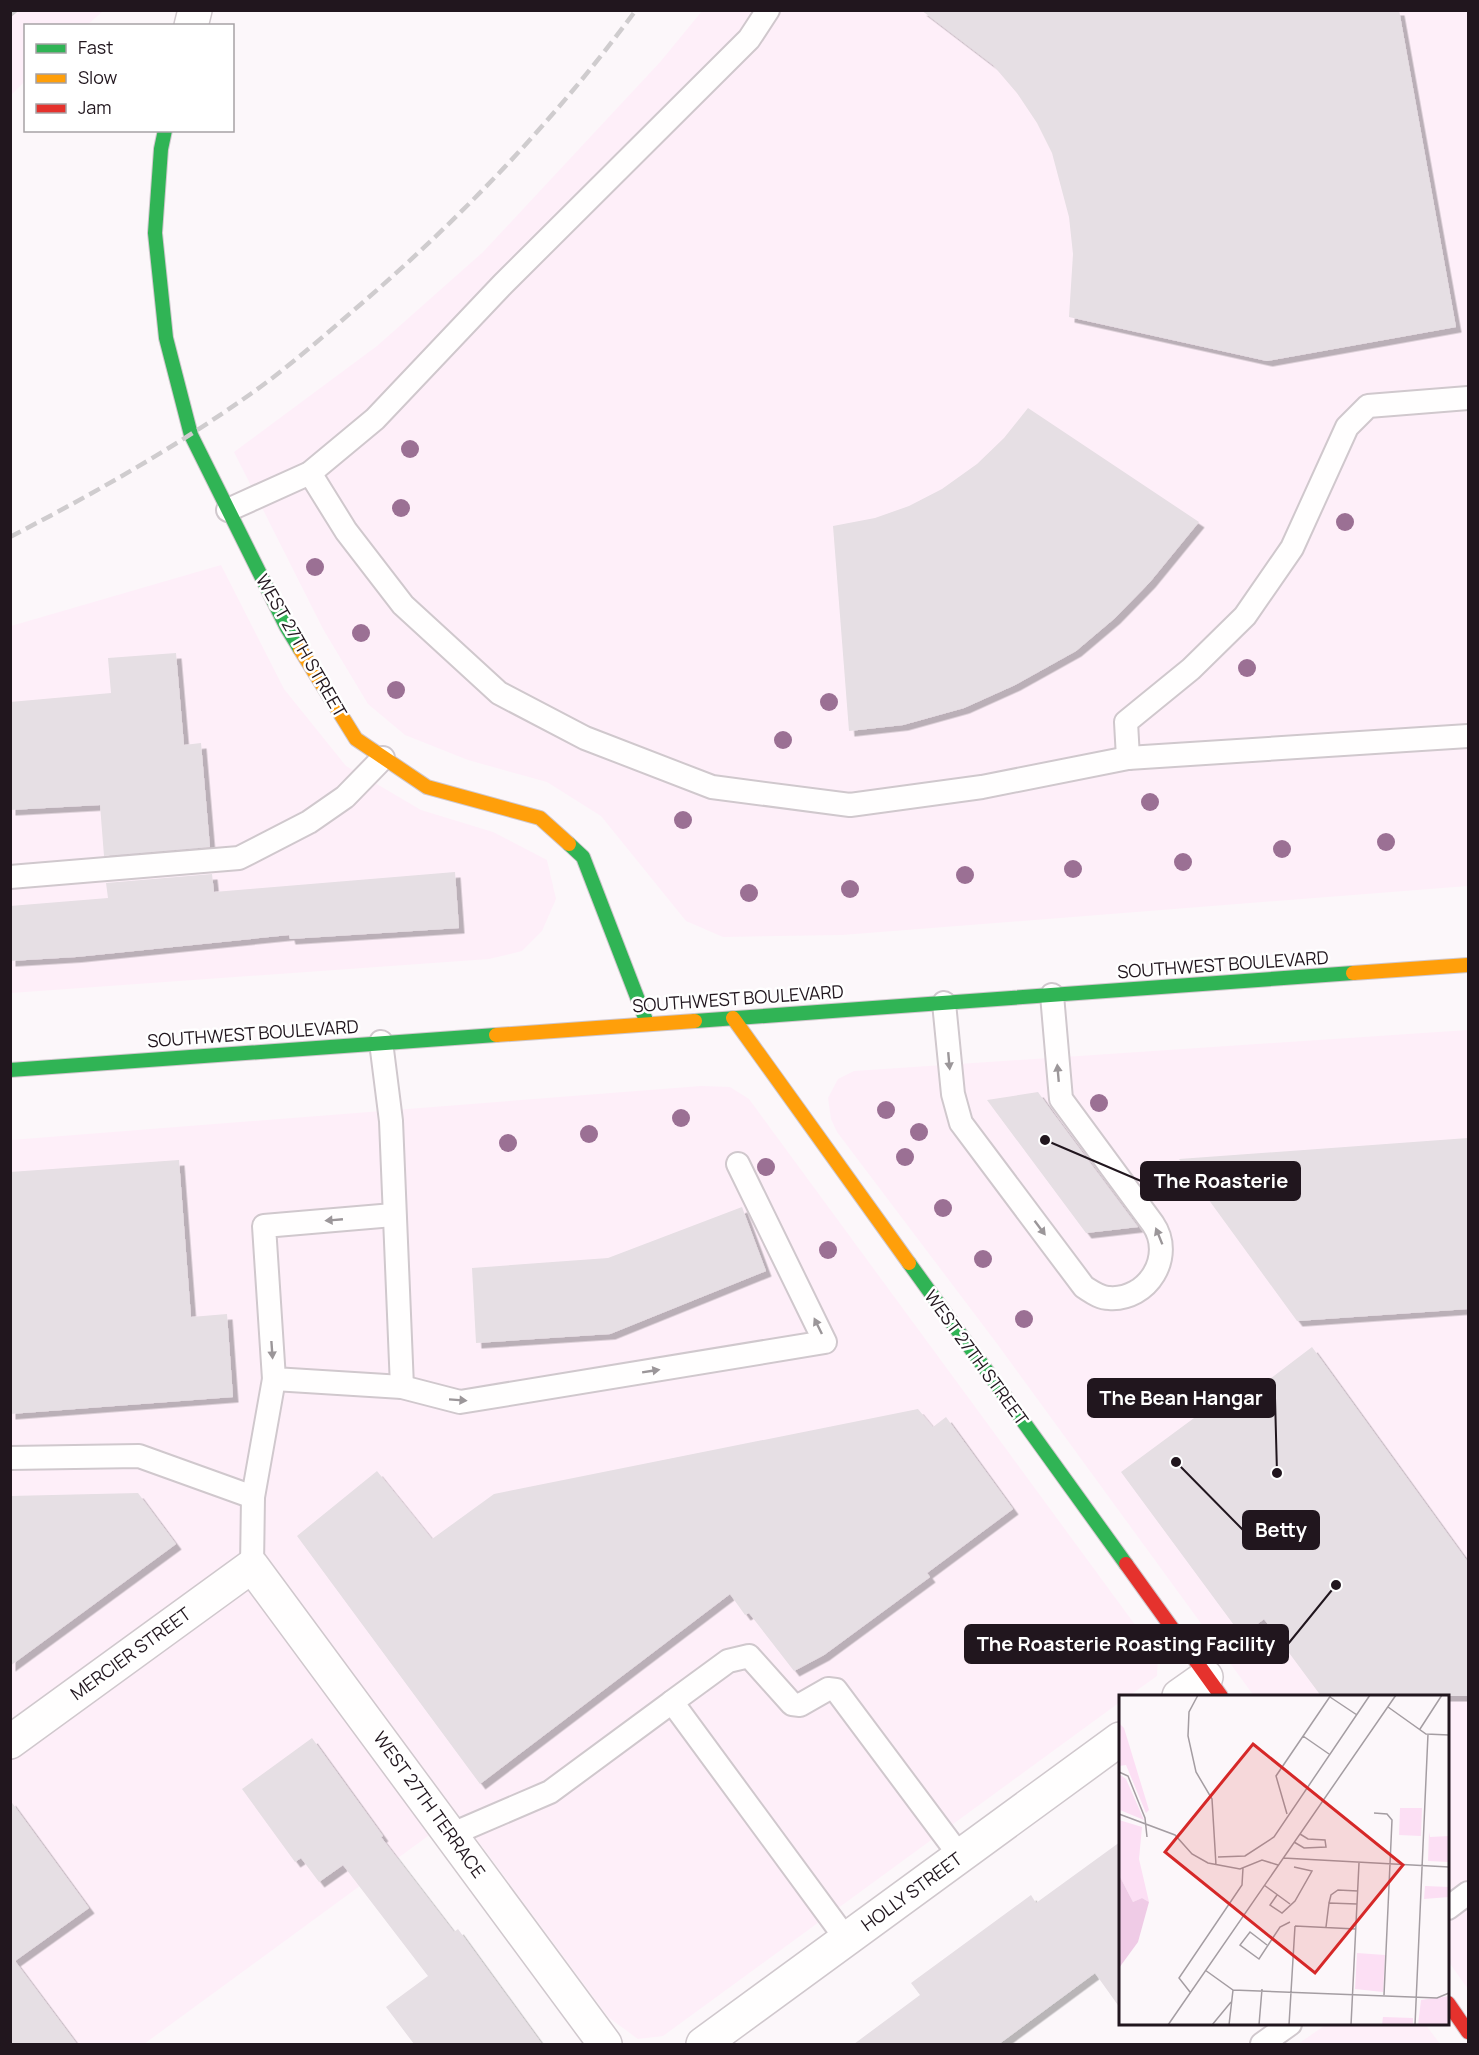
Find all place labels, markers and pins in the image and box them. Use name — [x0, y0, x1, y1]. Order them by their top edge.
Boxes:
callout: The Roasterie — [1141, 1162, 1300, 1200]
callout: The Bean Hangar — [1088, 1379, 1275, 1417]
callout: Betty — [1243, 1511, 1319, 1549]
callout: The Roasterie Roasting Facility — [965, 1625, 1288, 1663]

